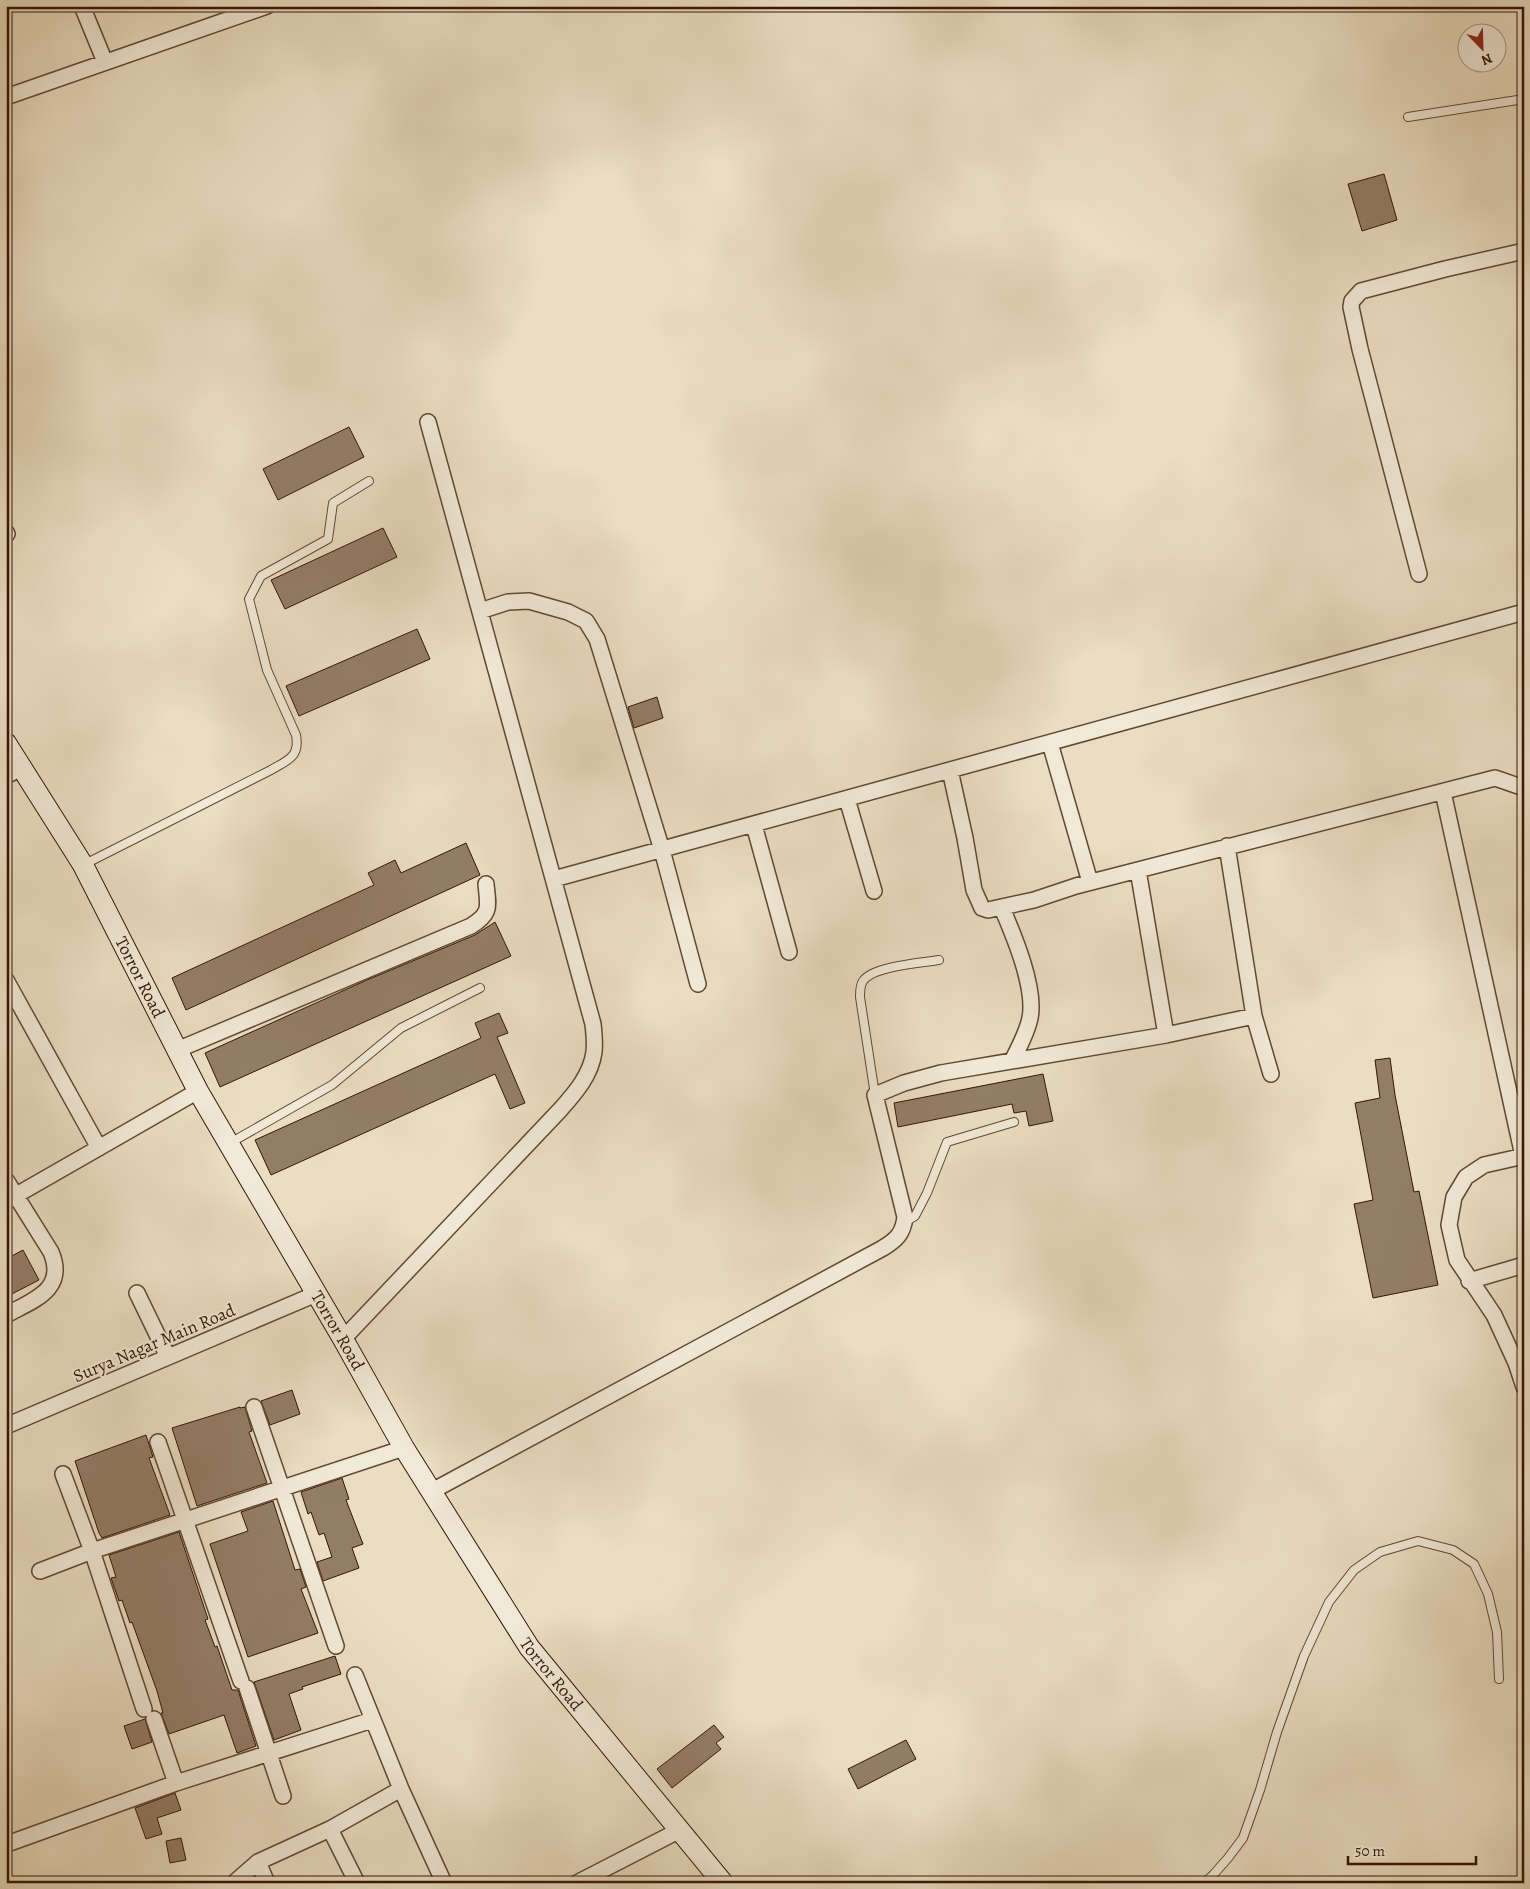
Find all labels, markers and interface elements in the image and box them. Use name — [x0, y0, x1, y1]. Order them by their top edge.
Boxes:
north arrow — [1458, 22, 1508, 72]
text: N — [1478, 49, 1495, 70]
street label: Torror Road — [109, 932, 171, 1022]
street label: Torror Road — [305, 1286, 370, 1375]
street label: Surya Nagar Main Road — [69, 1298, 239, 1388]
street label: Torror Road — [514, 1633, 589, 1716]
scale bar — [1348, 1834, 1475, 1866]
text: 50 m — [1355, 1841, 1385, 1861]

